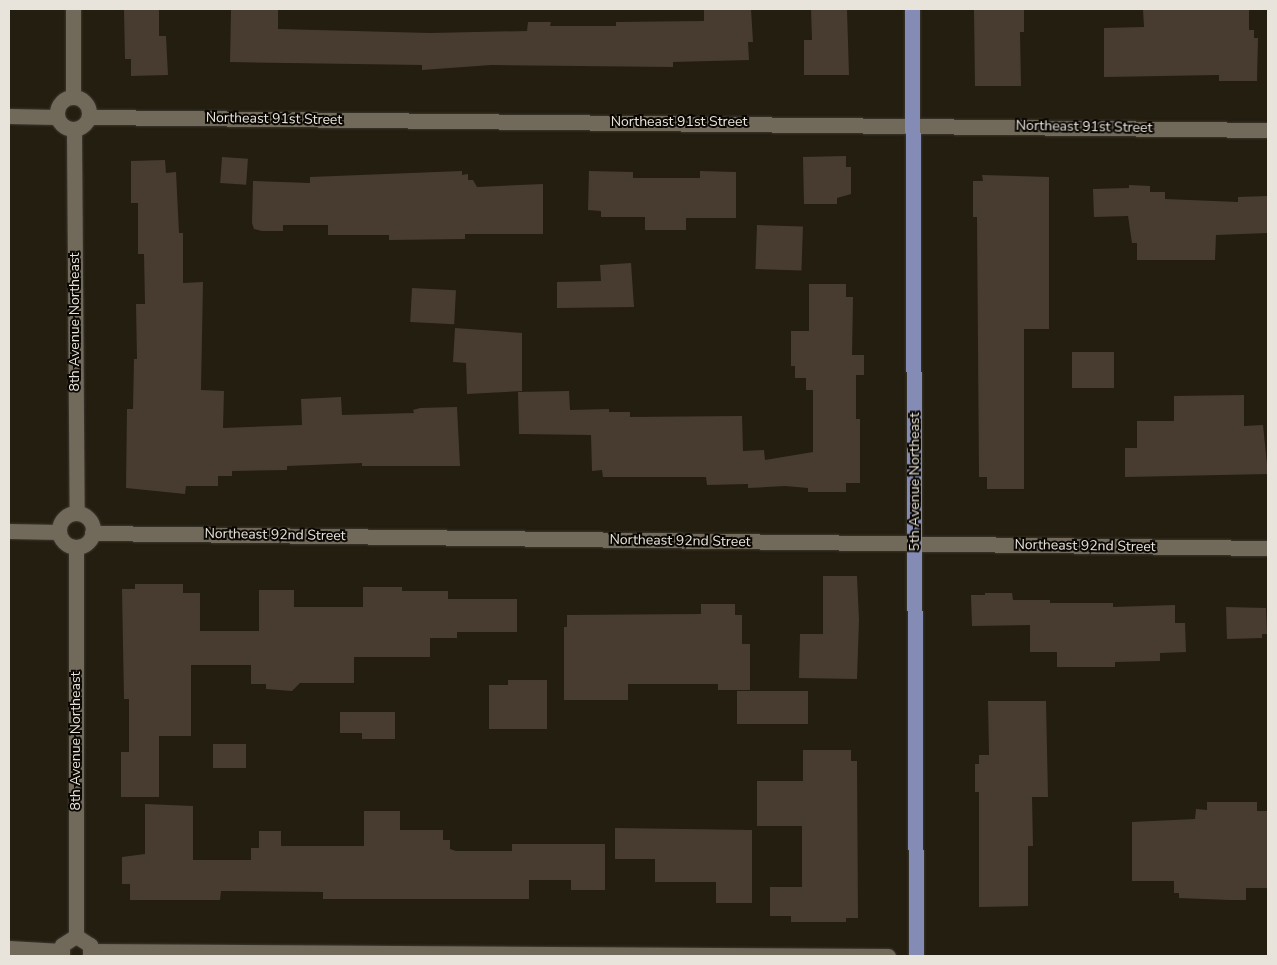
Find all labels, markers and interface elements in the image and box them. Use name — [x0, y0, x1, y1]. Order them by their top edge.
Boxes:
street label: Northeast 91st Street — [206, 109, 342, 129]
street label: Northeast 91st Street — [611, 114, 747, 130]
street label: Northeast 91st Street — [1016, 117, 1152, 137]
street label: 8th Avenue Northeast — [67, 253, 83, 391]
street label: 5th Avenue Northeast — [907, 413, 923, 551]
street label: Northeast 92nd Street — [204, 525, 346, 545]
street label: Northeast 92nd Street — [609, 531, 751, 551]
street label: Northeast 92nd Street — [1014, 536, 1156, 556]
street label: 8th Avenue Northeast — [68, 672, 84, 810]

